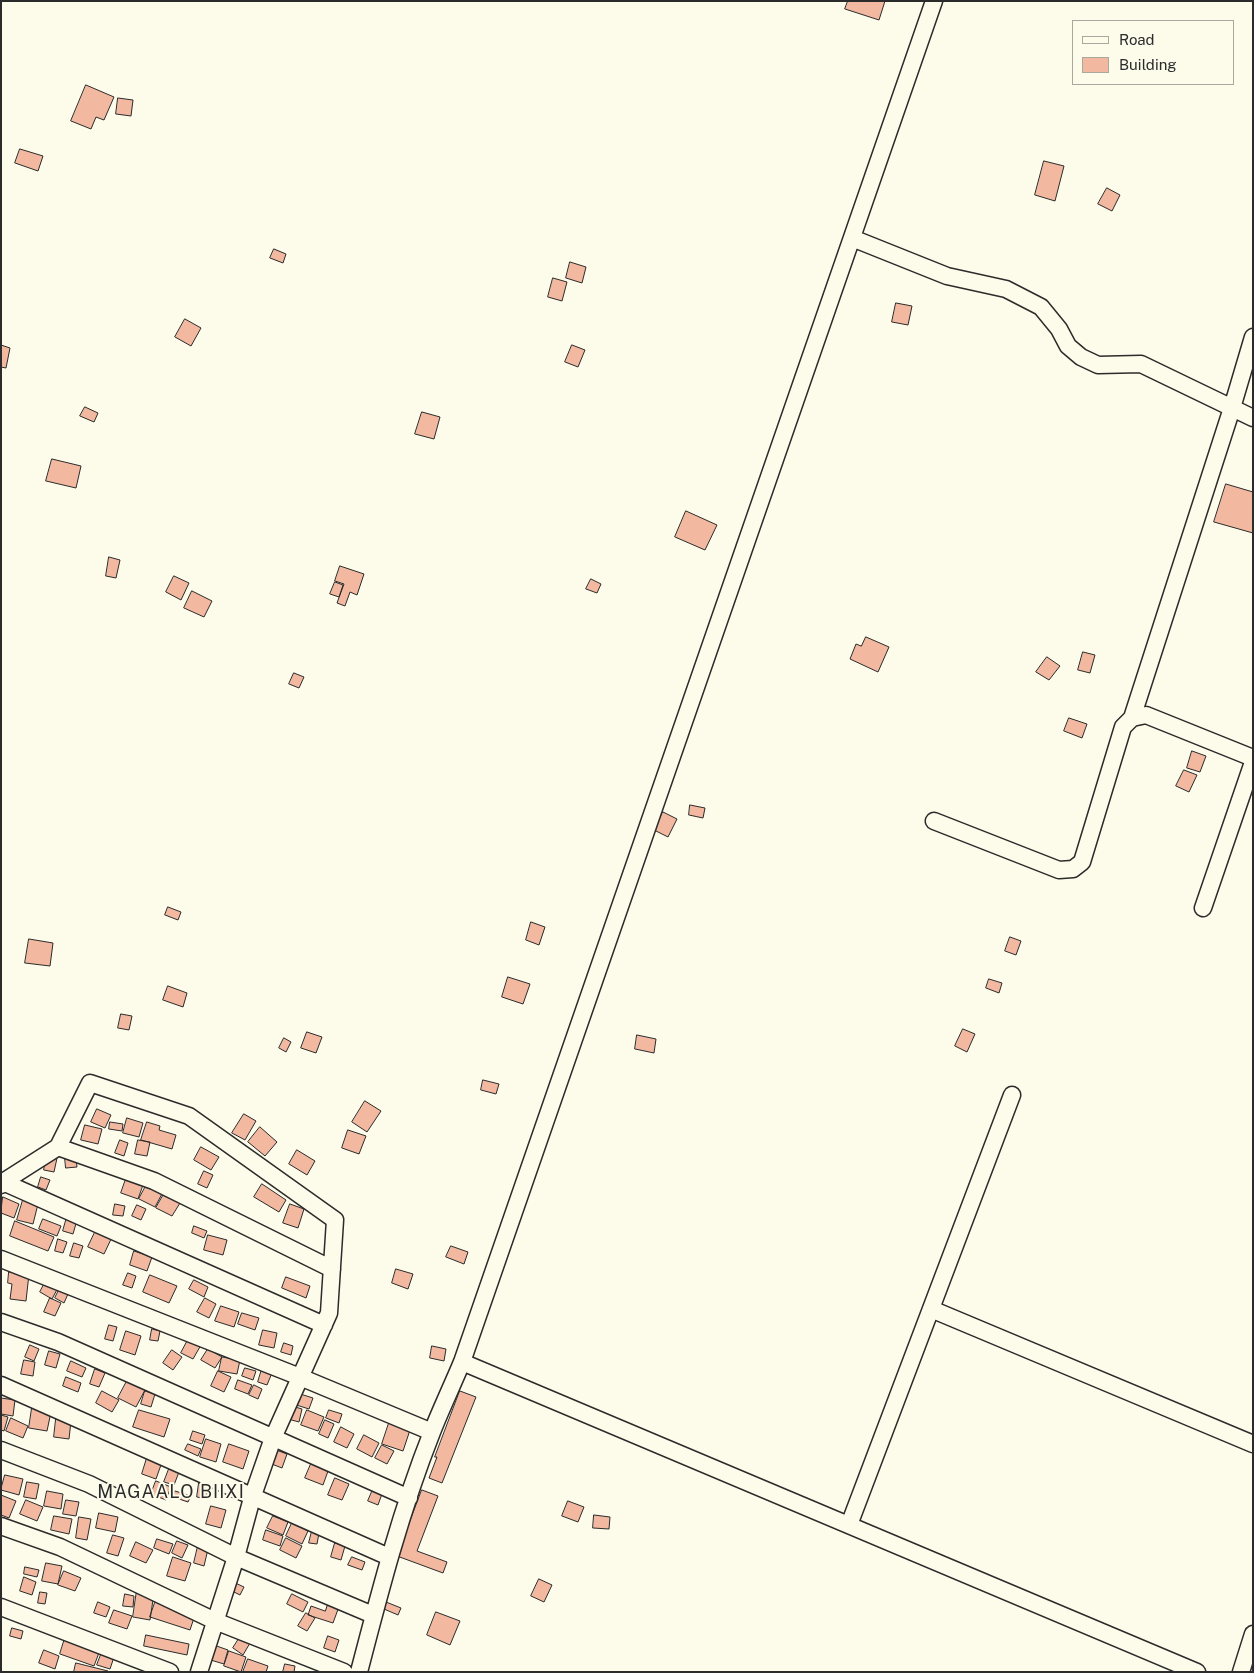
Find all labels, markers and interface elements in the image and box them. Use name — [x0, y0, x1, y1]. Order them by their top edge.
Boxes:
legend — [1072, 20, 1234, 85]
text: Road — [1119, 31, 1155, 48]
text: Building — [1119, 56, 1177, 73]
district label: MAGAALO BIIXI — [96, 1481, 246, 1503]

